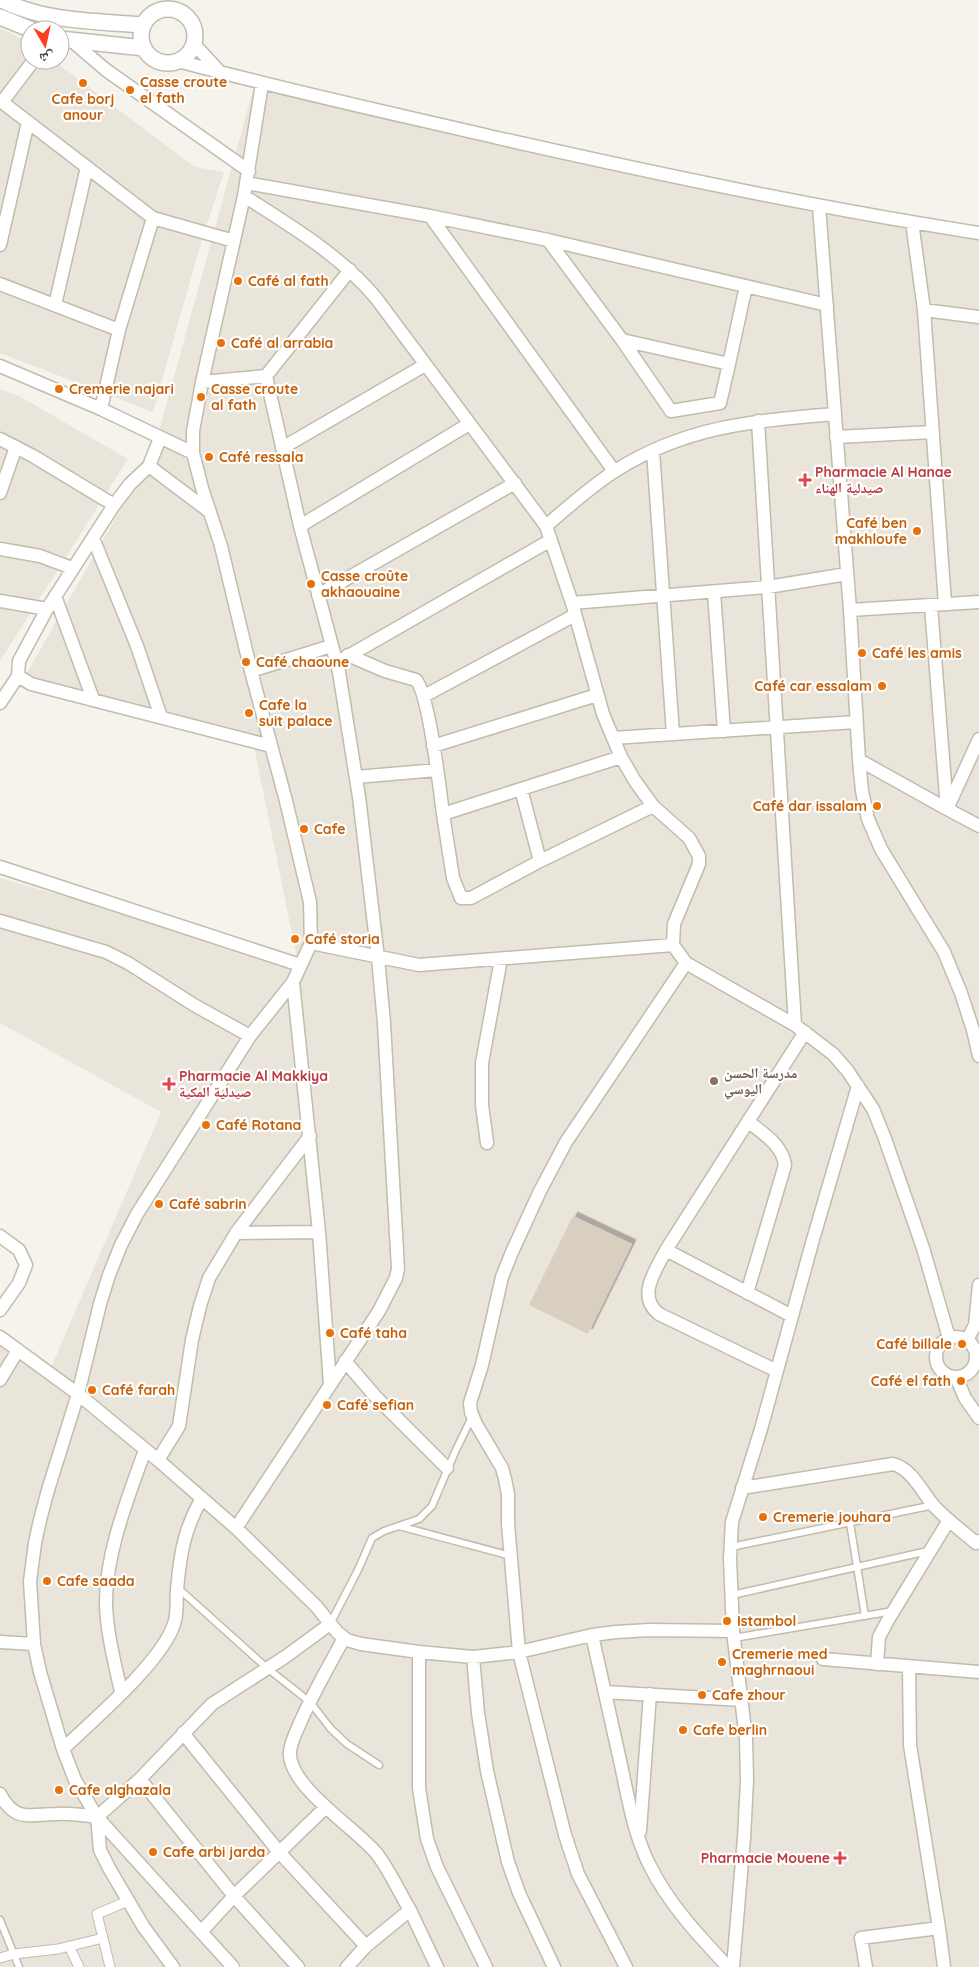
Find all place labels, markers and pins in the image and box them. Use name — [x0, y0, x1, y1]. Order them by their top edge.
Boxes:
place label: Casse croute el fath — [140, 73, 227, 107]
marker: Cafe borj anour — [77, 77, 89, 89]
marker: Casse croute el fath — [124, 84, 136, 96]
place label: Cafe borj anour — [52, 90, 114, 124]
place label: Café al fath — [248, 272, 329, 290]
marker: Café al fath — [232, 275, 244, 287]
place label: Café al arrabia — [231, 334, 333, 352]
marker: Café al arrabia — [215, 337, 227, 349]
place label: Cremerie najari — [69, 380, 174, 398]
place label: Casse croute al fath — [211, 380, 298, 414]
marker: Cremerie najari — [53, 383, 65, 395]
marker: Casse croute al fath — [195, 391, 207, 403]
place label: Café ressala — [219, 448, 303, 466]
marker: Café ressala — [203, 451, 215, 463]
place label: Pharmacie Al Hanae صيدلية الهناء — [815, 463, 952, 497]
marker: Pharmacie Al Hanae صيدلية الهناء — [799, 474, 811, 486]
place label: Café ben makhloufe — [835, 514, 907, 548]
marker: Café ben makhloufe — [911, 525, 923, 537]
place label: Casse croûte akhaouaine — [321, 567, 408, 601]
marker: Casse croûte akhaouaine — [305, 578, 317, 590]
place label: Café les amis — [872, 644, 962, 662]
marker: Café les amis — [856, 647, 868, 659]
place label: Café chaoune — [256, 653, 349, 671]
marker: Café chaoune — [240, 656, 252, 668]
place label: Café car essalam — [754, 677, 872, 695]
marker: Café car essalam — [876, 680, 888, 692]
place label: Cafe la suit palace — [259, 696, 333, 730]
marker: Cafe la suit palace — [243, 707, 255, 719]
place label: Café dar issalam — [753, 797, 867, 815]
marker: Café dar issalam — [871, 800, 883, 812]
place label: Cafe — [314, 820, 346, 838]
marker: Cafe — [298, 823, 310, 835]
place label: Café storia — [305, 930, 380, 948]
marker: Café storia — [289, 933, 301, 945]
place label: مدرسة الحسن اليوسي — [724, 1064, 797, 1100]
place label: Pharmacie Al Makkiya صيدلية المكية — [179, 1067, 328, 1101]
marker: مدرسة الحسن اليوسي — [708, 1075, 720, 1087]
marker: Pharmacie Al Makkiya صيدلية المكية — [163, 1078, 175, 1090]
place label: Café Rotana — [216, 1116, 301, 1134]
marker: Café Rotana — [200, 1119, 212, 1131]
place label: Café sabrin — [169, 1195, 247, 1213]
marker: Café sabrin — [153, 1198, 165, 1210]
place label: Café taha — [340, 1324, 407, 1342]
marker: Café taha — [324, 1327, 336, 1339]
place label: Café billale — [876, 1335, 952, 1353]
marker: Café billale — [956, 1338, 968, 1350]
place label: Café el fath — [871, 1372, 951, 1390]
marker: Café el fath — [955, 1375, 967, 1387]
place label: Café farah — [102, 1381, 175, 1399]
marker: Café farah — [86, 1384, 98, 1396]
place label: Café sefian — [337, 1396, 414, 1414]
marker: Café sefian — [321, 1399, 333, 1411]
place label: Cremerie jouhara — [773, 1508, 891, 1526]
marker: Cremerie jouhara — [757, 1511, 769, 1523]
place label: Cafe saada — [57, 1572, 135, 1590]
marker: Cafe saada — [41, 1575, 53, 1587]
place label: Istambol — [737, 1612, 796, 1630]
marker: Istambol — [721, 1615, 733, 1627]
place label: Cremerie med maghrnaoui — [732, 1645, 828, 1679]
marker: Cremerie med maghrnaoui — [716, 1656, 728, 1668]
place label: Cafe zhour — [712, 1686, 785, 1704]
marker: Cafe zhour — [696, 1689, 708, 1701]
place label: Cafe berlin — [693, 1721, 767, 1739]
marker: Cafe berlin — [677, 1724, 689, 1736]
place label: Cafe alghazala — [69, 1781, 171, 1799]
marker: Cafe alghazala — [53, 1784, 65, 1796]
place label: Cafe arbi jarda — [163, 1843, 265, 1861]
marker: Cafe arbi jarda — [147, 1846, 159, 1858]
place label: Pharmacie Mouene — [701, 1849, 830, 1867]
marker: Pharmacie Mouene — [834, 1852, 846, 1864]

